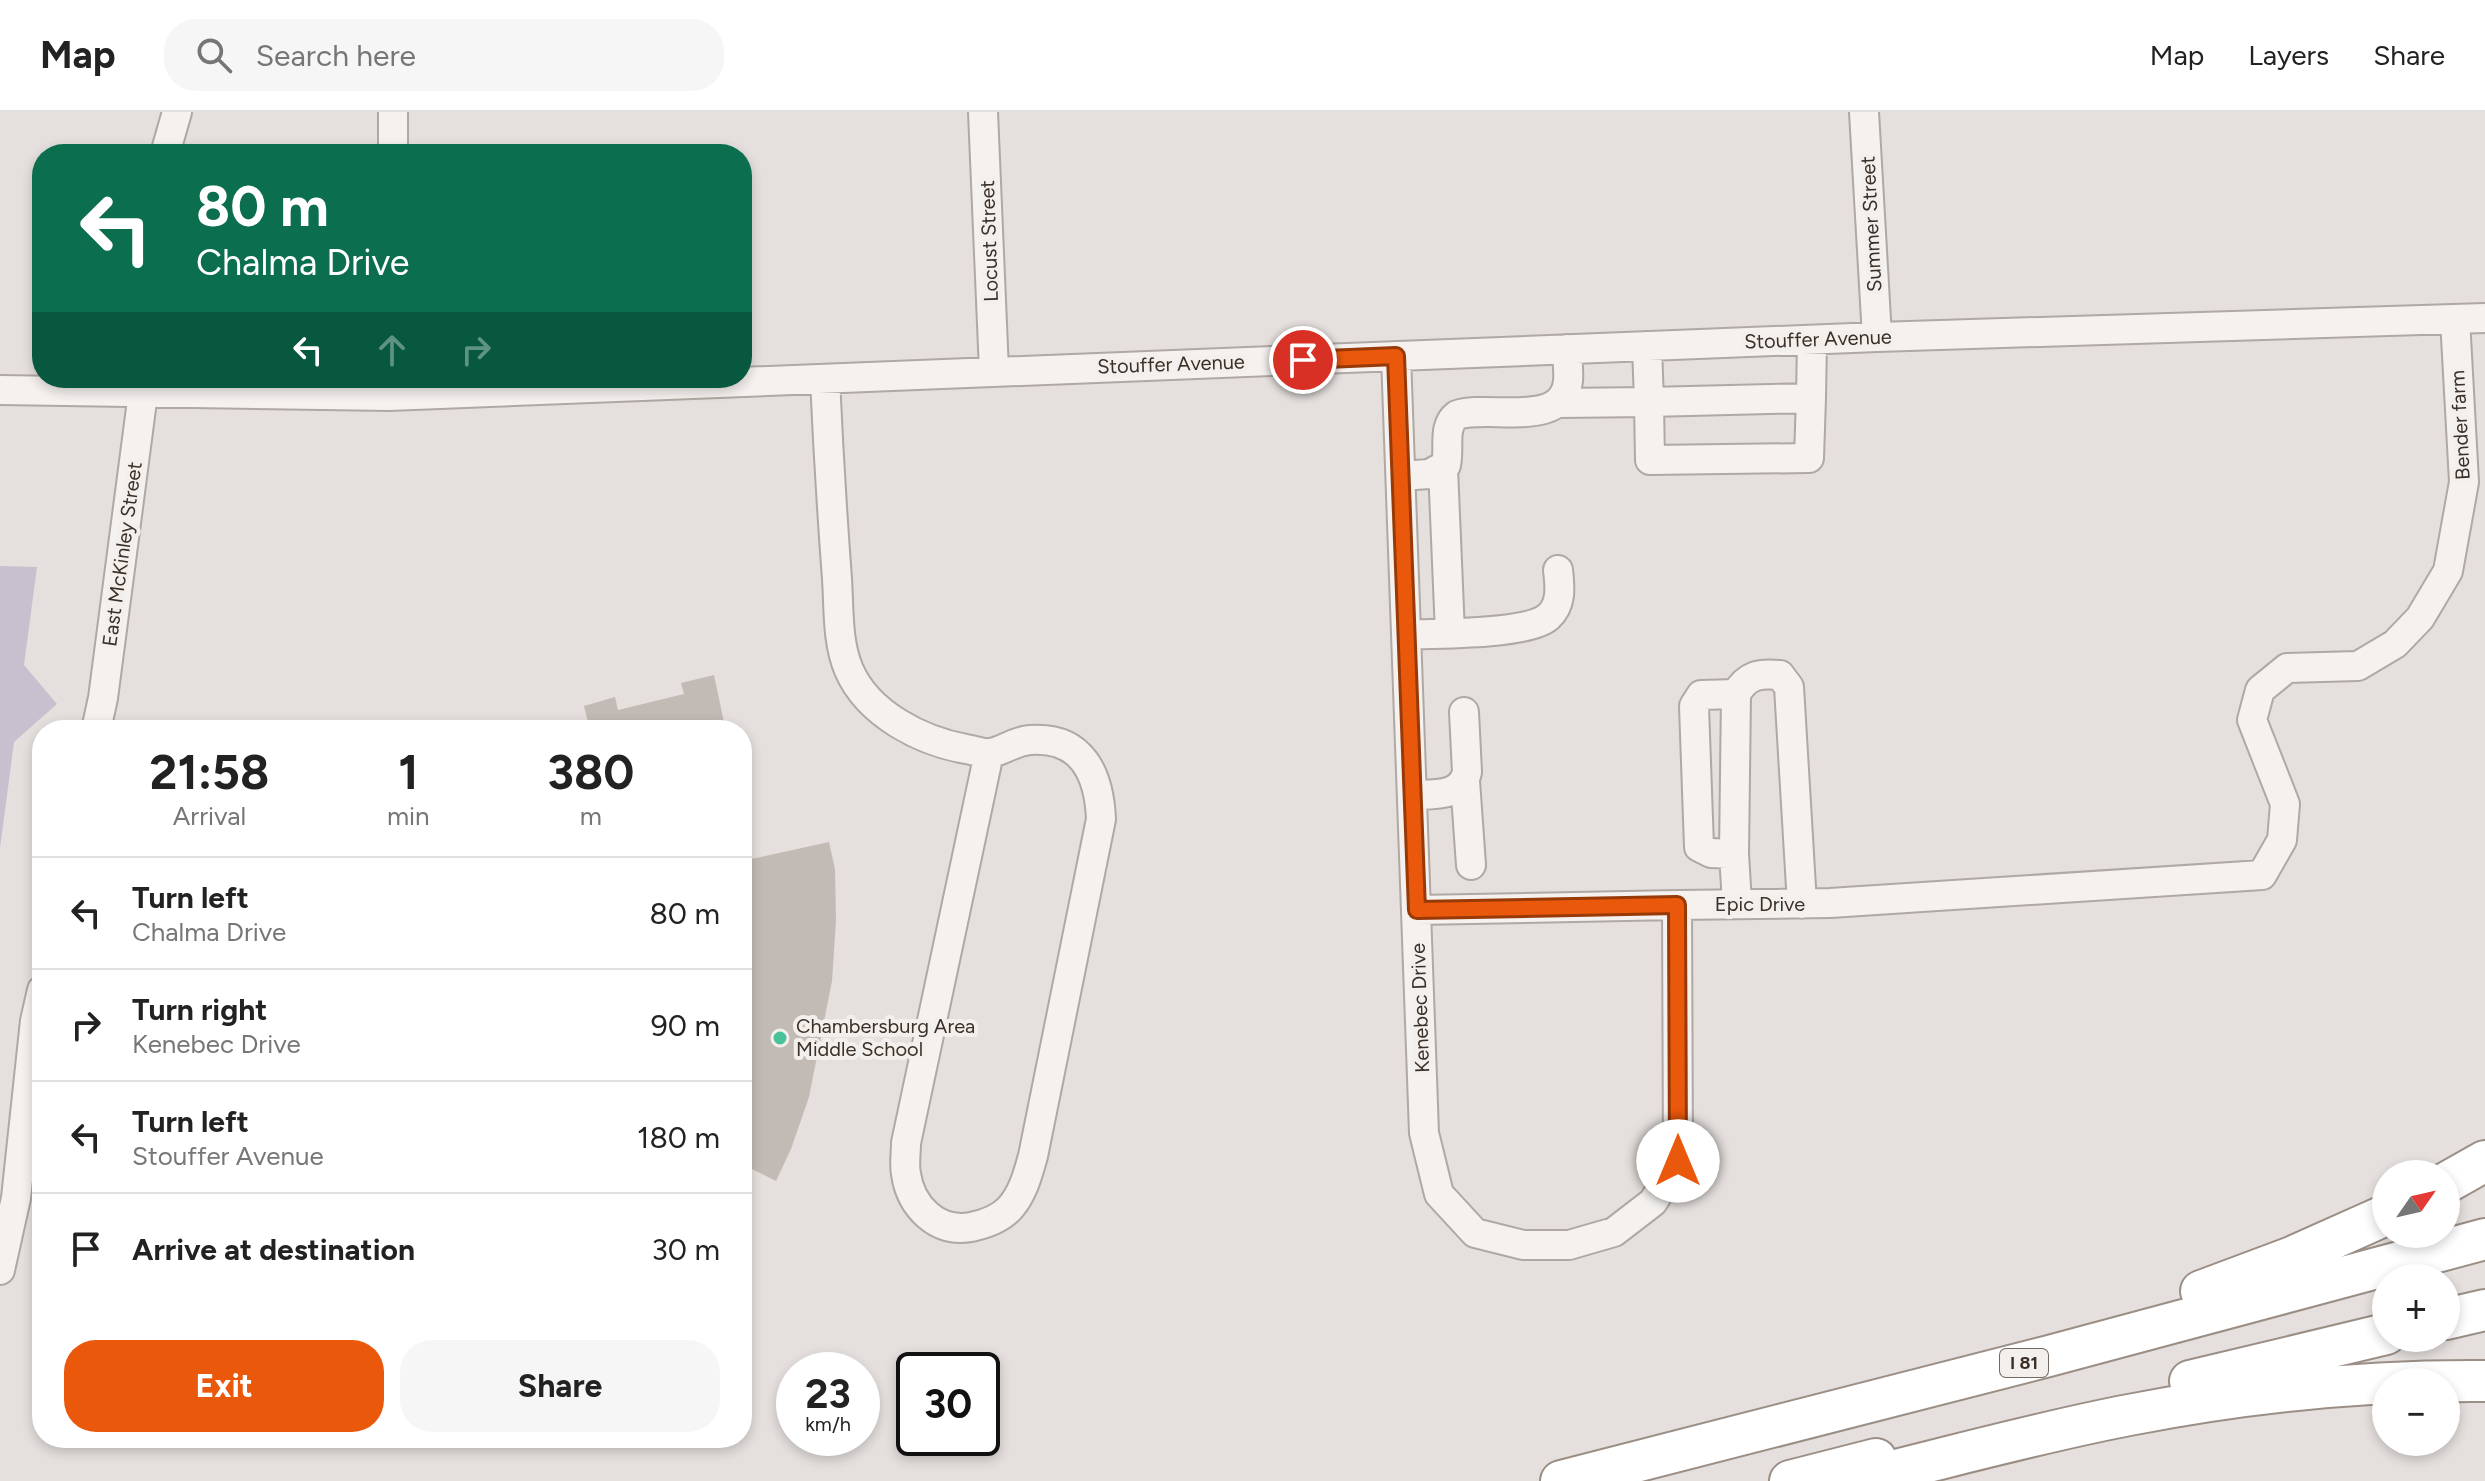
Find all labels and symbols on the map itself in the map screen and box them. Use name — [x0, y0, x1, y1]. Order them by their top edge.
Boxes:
street label: Summer Street — [1855, 155, 1887, 293]
street label: Locust Street — [975, 180, 1003, 302]
street label: Stouffer Avenue — [1744, 324, 1892, 354]
pin — [1269, 326, 1337, 394]
street label: Stouffer Avenue — [1097, 349, 1245, 379]
street label: Bender farm — [2445, 369, 2475, 481]
street label: East McKinley Street — [97, 460, 147, 648]
street label: Epic Drive — [1715, 892, 1805, 916]
street label: Kenebec Drive — [1406, 943, 1434, 1073]
place label: Chambersburg Area Middle School — [796, 1014, 975, 1061]
marker: Chambersburg Area Middle School — [771, 1029, 789, 1047]
position arrow — [1636, 1119, 1720, 1203]
north arrow — [2372, 1160, 2460, 1248]
road number: I 81 — [2000, 1349, 2048, 1377]
speed limit sign: 30 — [896, 1352, 1000, 1456]

